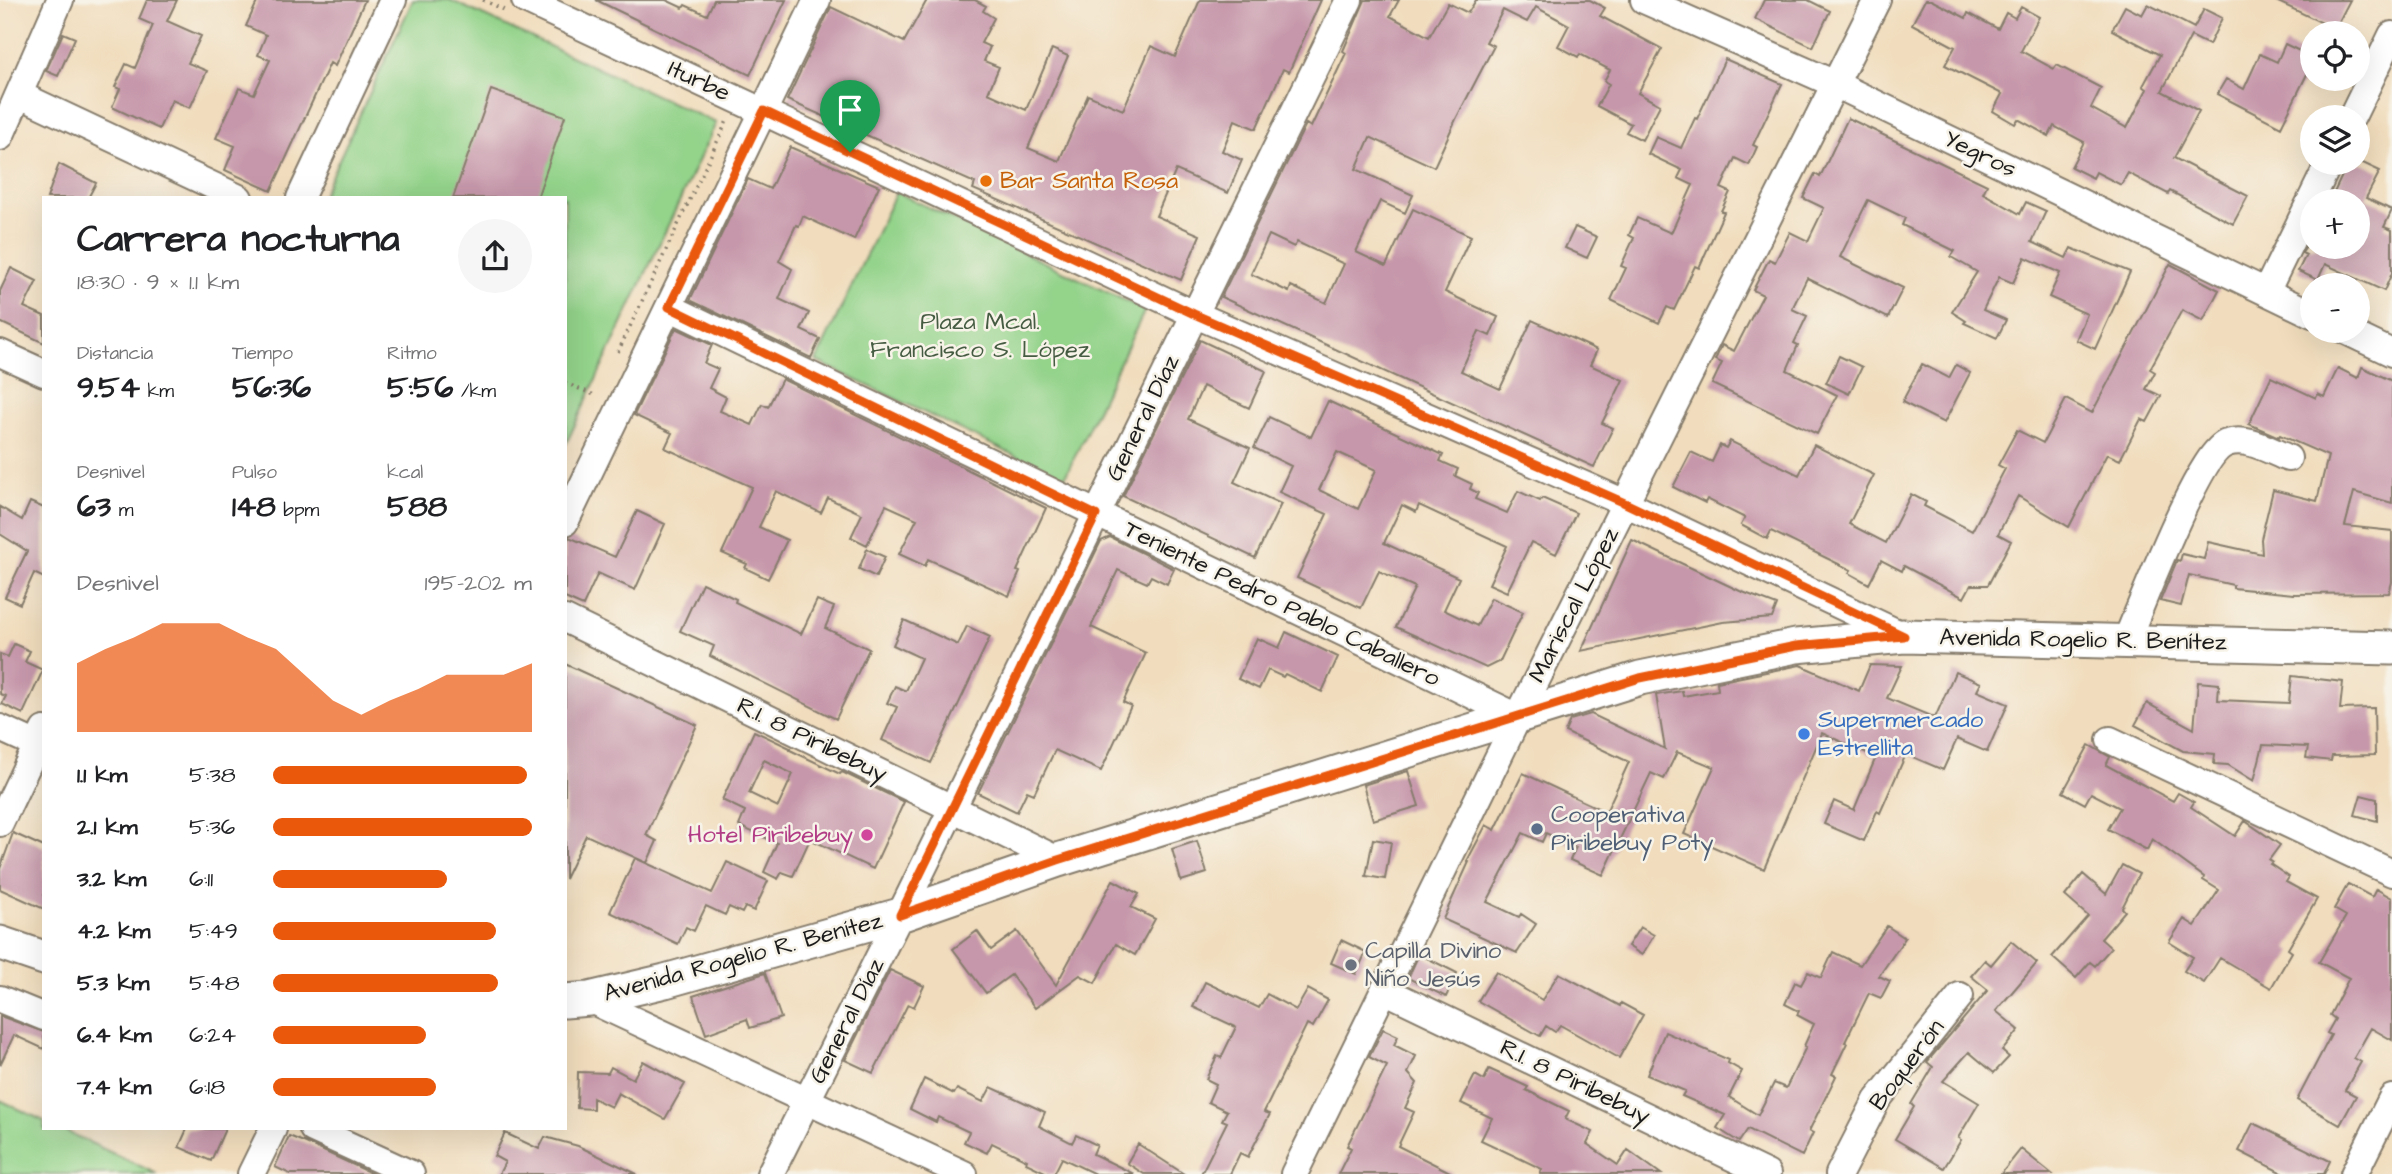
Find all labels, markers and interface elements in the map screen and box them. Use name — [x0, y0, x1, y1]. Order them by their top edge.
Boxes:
map controls — [2300, 21, 2370, 343]
button: locate — [2300, 21, 2370, 91]
street label: Iturbe — [662, 52, 736, 110]
pin — [820, 80, 880, 152]
icon: arrive — [831, 91, 869, 129]
button: layers — [2300, 105, 2370, 175]
street label: Yegros — [1938, 122, 2022, 187]
place label: Bar Santa Rosa — [1000, 164, 1178, 198]
marker: Bar Santa Rosa — [978, 173, 994, 189]
button: + — [2300, 189, 2370, 259]
text: Carrera nocturna — [77, 214, 400, 266]
button: share — [458, 219, 532, 293]
text: 18:30 · 9 × 1.1 km — [77, 266, 239, 298]
button: − — [2300, 273, 2370, 343]
park label: Plaza Mcal. Francisco S. López — [870, 305, 1090, 367]
text: Distancia — [77, 340, 153, 367]
text: Tiempo — [232, 340, 293, 367]
text: Ritmo — [387, 340, 437, 367]
street label: General Díaz — [1098, 349, 1188, 487]
text: 9.54 — [77, 367, 140, 409]
text: 56:36 — [232, 367, 311, 409]
text: 5:56 — [387, 367, 453, 409]
text: km — [140, 378, 174, 405]
text: /km — [453, 378, 496, 405]
text: Desnivel — [77, 459, 145, 486]
text: Pulso — [232, 459, 277, 486]
text: kcal — [387, 459, 423, 486]
text: 63 — [77, 486, 111, 528]
text: 148 — [232, 486, 276, 528]
text: 588 — [387, 486, 447, 528]
text: m — [111, 497, 133, 524]
text: bpm — [276, 497, 319, 524]
street label: Teniente Pedro Pablo Caballero — [1118, 512, 1446, 696]
street label: Mariscal López — [1520, 521, 1628, 689]
text: Desnivel — [77, 567, 159, 599]
text: 195–202 m — [425, 567, 532, 599]
street label: Avenida Rogelio R. Benítez — [1939, 620, 2227, 661]
street label: R.I. 8 Piribebuy — [731, 689, 893, 792]
place label: Supermercado Estrellita — [1818, 703, 1984, 765]
marker: Supermercado Estrellita — [1796, 726, 1812, 742]
text: 1.1 km — [77, 759, 127, 791]
text: 5:38 — [189, 759, 236, 791]
place label: Cooperativa Piribebuy Poty — [1551, 798, 1713, 861]
text: 2.1 km — [77, 811, 138, 843]
text: 5:36 — [189, 811, 235, 843]
place label: Hotel Piribebuy — [688, 818, 853, 853]
marker: Cooperativa Piribebuy Poty — [1529, 821, 1545, 837]
marker: Hotel Piribebuy — [859, 827, 875, 843]
text: 3.2 km — [77, 863, 146, 895]
text: 6:11 — [189, 863, 213, 895]
street label: Avenida Rogelio R. Benítez — [600, 903, 887, 1012]
text: 4.2 km — [77, 915, 150, 947]
text: 5:49 — [189, 915, 238, 947]
place label: Capilla Divino Niño Jesús — [1365, 934, 1502, 996]
street label: General Díaz — [801, 952, 893, 1090]
marker: Capilla Divino Niño Jesús — [1343, 957, 1359, 973]
text: 5.3 km — [77, 967, 149, 999]
text: 5:48 — [189, 967, 240, 999]
street label: Boquerón — [1861, 1012, 1953, 1118]
text: 6.4 km — [77, 1019, 152, 1051]
text: 6:24 — [189, 1019, 236, 1051]
street label: R.I. 8 Piribebuy — [1494, 1031, 1656, 1134]
text: 7.4 km — [77, 1071, 151, 1103]
text: 6:18 — [189, 1071, 225, 1103]

